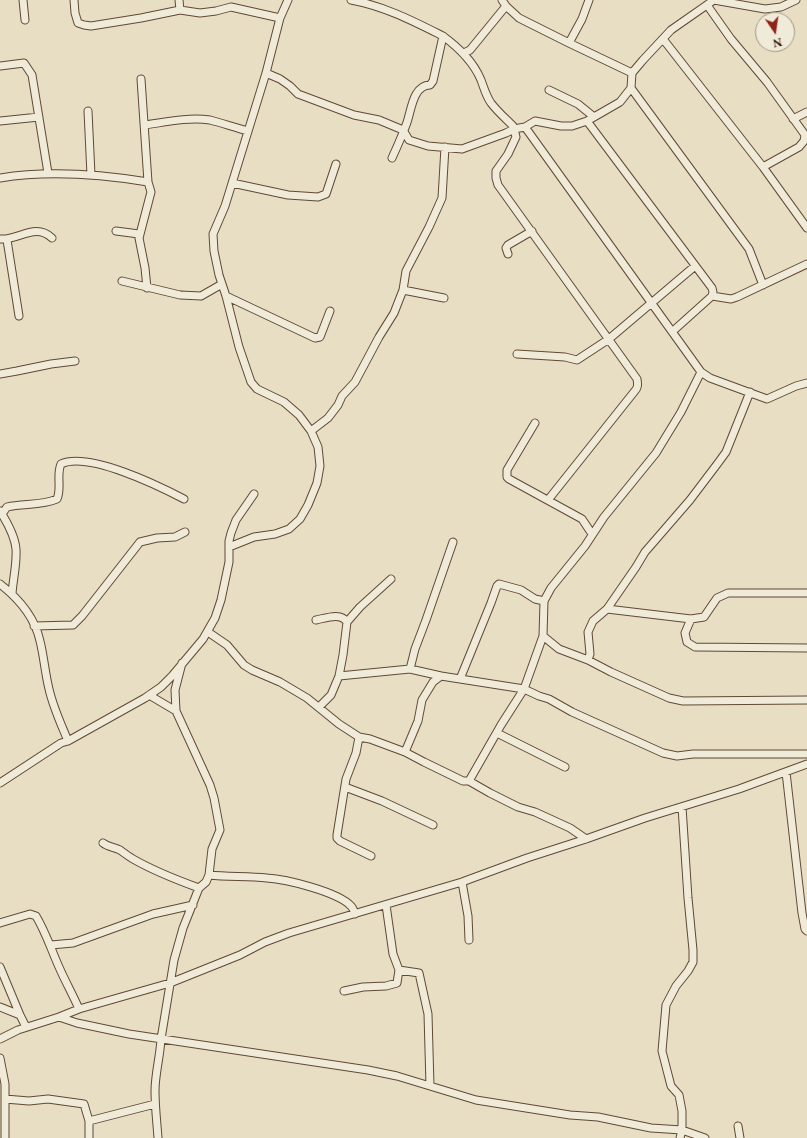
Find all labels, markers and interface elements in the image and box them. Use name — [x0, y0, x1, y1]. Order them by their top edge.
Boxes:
north arrow — [755, 12, 795, 52]
text: N — [772, 35, 783, 51]

